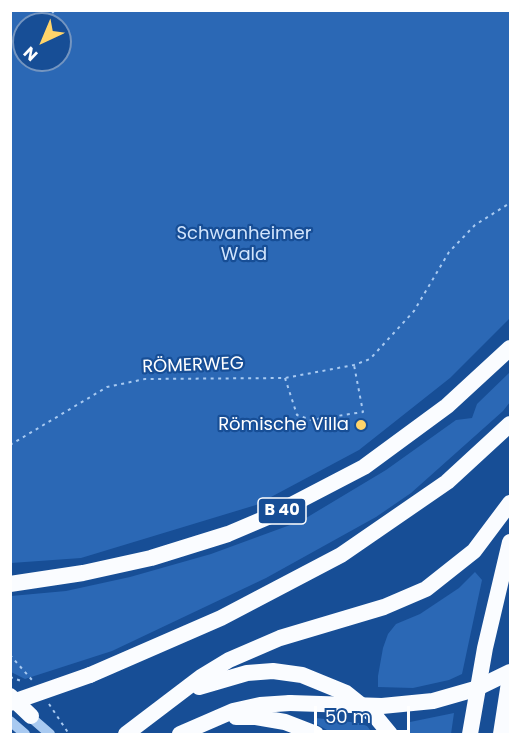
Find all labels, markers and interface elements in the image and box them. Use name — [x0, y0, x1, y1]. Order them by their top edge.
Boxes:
north arrow — [12, 12, 72, 72]
text: N — [18, 41, 43, 66]
park label: Schwanheimer Wald — [177, 223, 311, 266]
street label: RÖMERWEG — [142, 353, 244, 379]
place label: Römische Villa — [218, 414, 349, 436]
marker: Römische Villa — [354, 418, 368, 432]
road number: B 40 — [258, 498, 306, 524]
scale bar — [317, 694, 413, 732]
text: 50 m — [325, 704, 371, 729]

